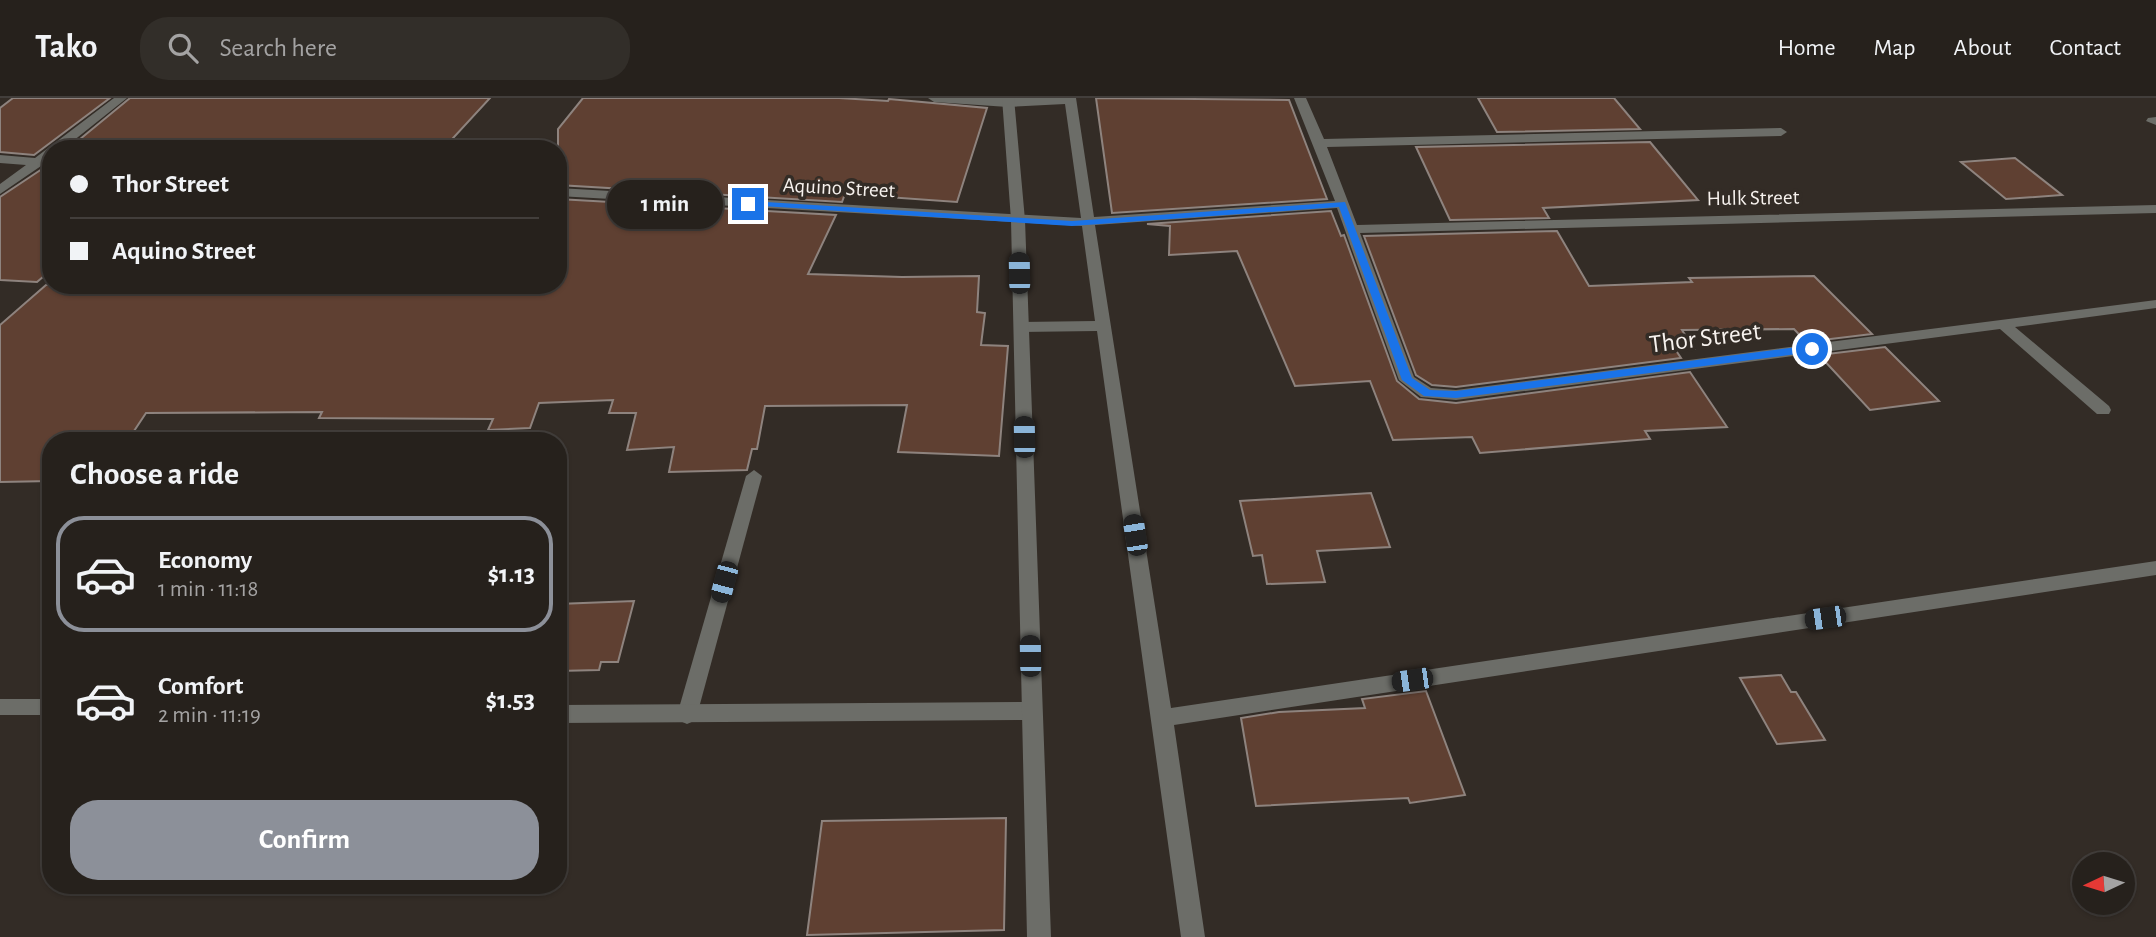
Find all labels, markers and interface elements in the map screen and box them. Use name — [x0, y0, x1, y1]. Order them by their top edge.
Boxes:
search box — [140, 17, 630, 80]
icon: search — [164, 29, 202, 67]
text: Tako — [35, 31, 98, 64]
text: Search here — [220, 35, 337, 61]
text: Home — [1778, 36, 1836, 60]
text: Map — [1874, 36, 1916, 60]
text: About — [1954, 36, 2011, 60]
text: Contact — [2049, 36, 2121, 60]
text: Thor Street — [112, 171, 229, 197]
street label: Aquino Street — [782, 175, 896, 201]
callout: 1 min — [608, 180, 724, 228]
street label: Hulk Street — [1707, 187, 1800, 209]
route end — [732, 188, 764, 220]
text: 1 min — [641, 193, 689, 216]
text: Aquino Street — [112, 238, 256, 264]
car — [1009, 252, 1030, 294]
street label: Thor Street — [1648, 318, 1762, 358]
route start — [1796, 333, 1828, 365]
car — [1014, 416, 1035, 458]
text: Choose a ride — [70, 458, 239, 490]
car — [1122, 513, 1149, 557]
icon: car — [74, 543, 137, 606]
text: Economy — [158, 547, 252, 573]
car — [709, 559, 740, 605]
text: $1.13 — [487, 561, 535, 587]
text: 1 min · 11:18 — [158, 578, 258, 601]
car — [1803, 605, 1848, 631]
car — [1020, 635, 1041, 677]
car — [1390, 667, 1435, 693]
icon: car — [74, 669, 137, 732]
text: Comfort — [158, 673, 243, 699]
text: $1.53 — [486, 687, 535, 713]
text: 2 min · 11:19 — [158, 704, 261, 727]
button: Confirm — [70, 800, 539, 880]
north arrow — [2072, 852, 2135, 915]
map controls — [2072, 852, 2135, 915]

